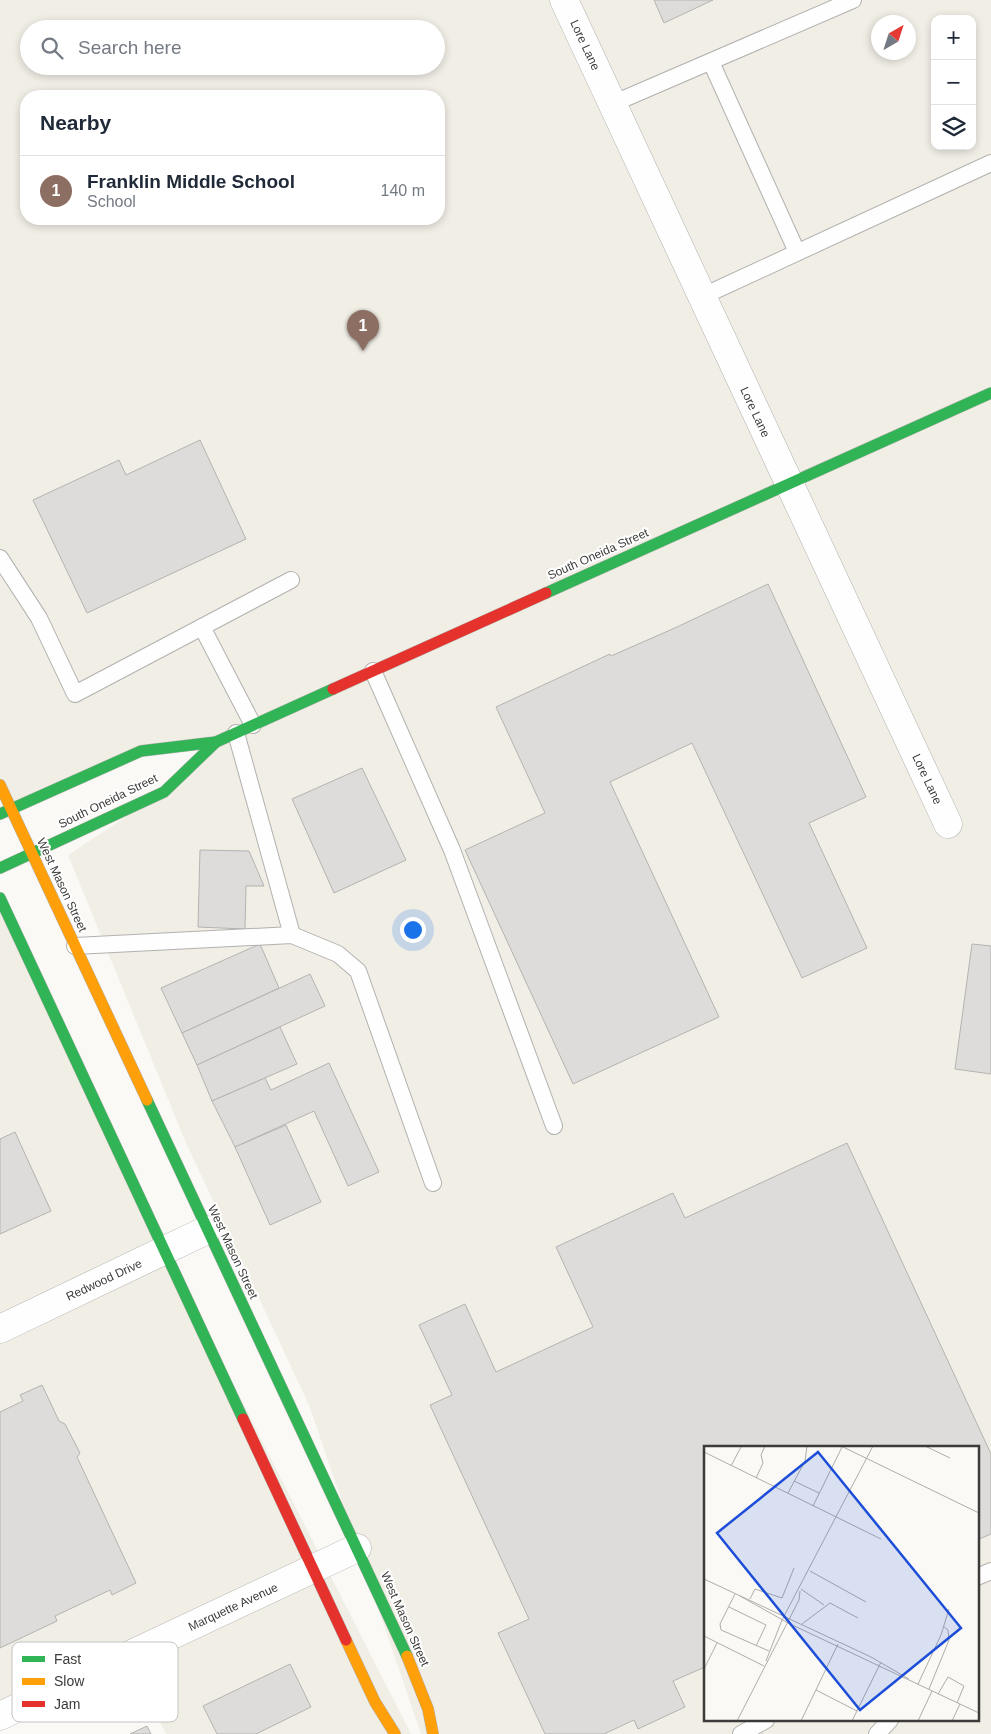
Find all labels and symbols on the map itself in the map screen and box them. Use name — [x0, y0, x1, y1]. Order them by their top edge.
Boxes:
north arrow — [871, 15, 916, 60]
street label: Lore Lane — [567, 18, 603, 73]
pin: 1 — [347, 310, 379, 351]
street label: Lore Lane — [737, 385, 773, 440]
street label: South Oneida Street — [545, 525, 651, 583]
street label: Lore Lane — [909, 752, 945, 807]
street label: South Oneida Street — [56, 771, 161, 831]
street label: West Mason Street — [34, 836, 90, 935]
your location — [400, 917, 426, 943]
street label: West Mason Street — [205, 1203, 261, 1302]
street label: Redwood Drive — [64, 1256, 144, 1304]
inset map — [704, 1446, 978, 1722]
street label: West Mason Street — [378, 1570, 432, 1669]
street label: Marquette Avenue — [186, 1580, 280, 1634]
legend — [12, 1642, 178, 1722]
text: Fast — [54, 1651, 81, 1667]
text: Slow — [54, 1673, 85, 1689]
text: Jam — [54, 1696, 80, 1712]

